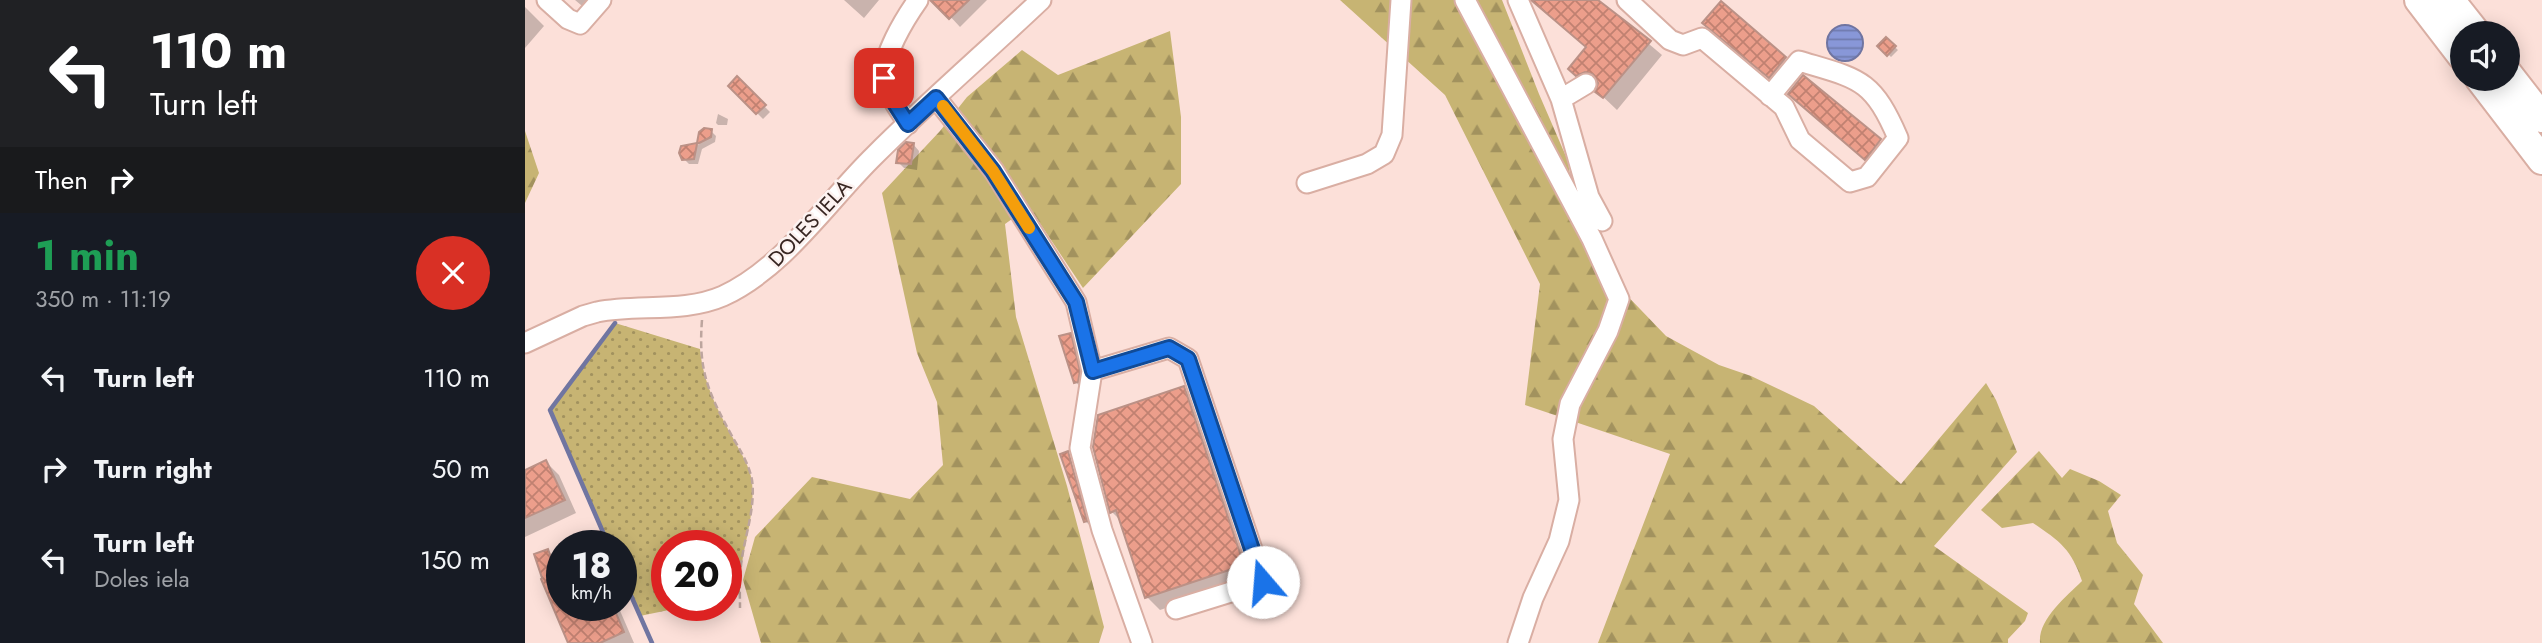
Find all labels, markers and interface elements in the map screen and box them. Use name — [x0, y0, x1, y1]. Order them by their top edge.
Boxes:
text: 110 m — [150, 16, 287, 86]
map controls — [2450, 21, 2520, 91]
button: sound — [2450, 21, 2520, 91]
icon: left — [35, 28, 126, 119]
pin — [854, 48, 914, 108]
icon: arrive — [865, 59, 903, 97]
text: Turn left — [150, 81, 257, 127]
text: Then — [35, 161, 88, 199]
icon: right — [102, 161, 140, 199]
street label: DOLES IELA — [761, 172, 859, 274]
text: 1 min — [35, 225, 139, 286]
button: close — [416, 236, 490, 310]
text: 350 m · 11:19 — [35, 282, 171, 316]
icon: left — [35, 359, 73, 397]
text: Turn left — [94, 359, 194, 397]
text: 110 m — [423, 359, 490, 397]
icon: right — [35, 450, 73, 488]
text: Turn right — [94, 450, 212, 488]
text: 50 m — [432, 450, 490, 488]
text: Turn left — [94, 524, 194, 562]
speed limit sign: 20 — [651, 530, 742, 621]
icon: left — [35, 541, 73, 579]
text: 150 m — [420, 541, 490, 579]
text: 18 — [572, 541, 611, 591]
position arrow — [1226, 545, 1300, 619]
text: Doles iela — [94, 562, 190, 596]
text: km/h — [571, 580, 612, 606]

